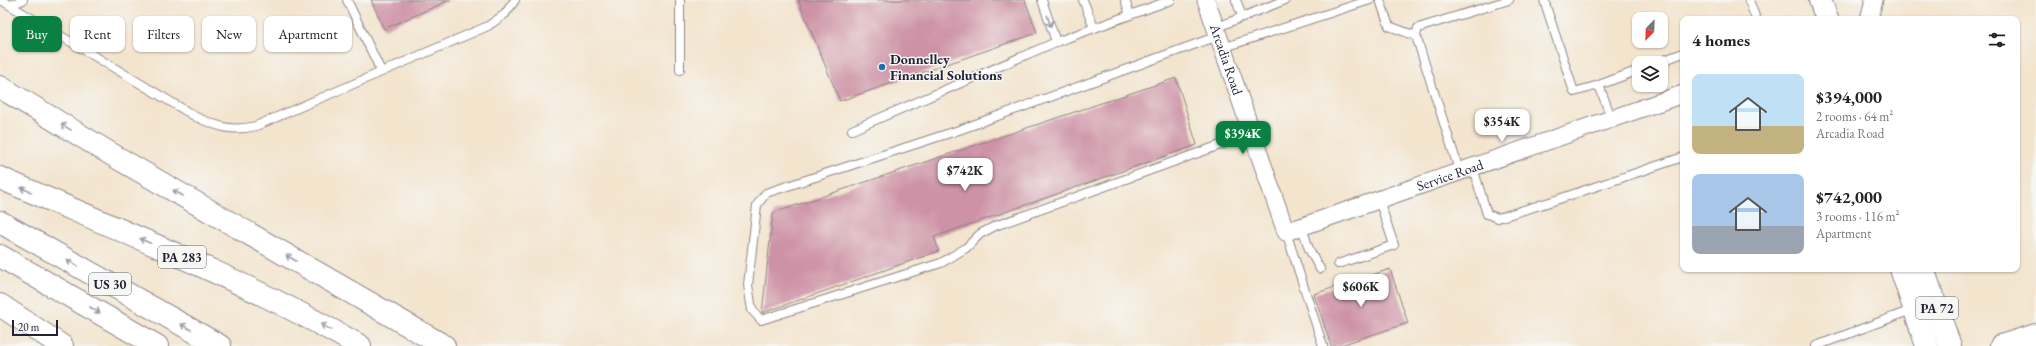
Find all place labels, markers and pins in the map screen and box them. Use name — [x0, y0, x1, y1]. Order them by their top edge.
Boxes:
place label: Donnelley Financial Solutions — [890, 50, 1002, 84]
marker: Donnelley Financial Solutions — [877, 62, 887, 72]
pin: $354K — [1474, 109, 1530, 143]
pin: $394K — [1215, 121, 1271, 155]
pin: $742K — [937, 158, 993, 192]
pin: $606K — [1333, 274, 1389, 308]

